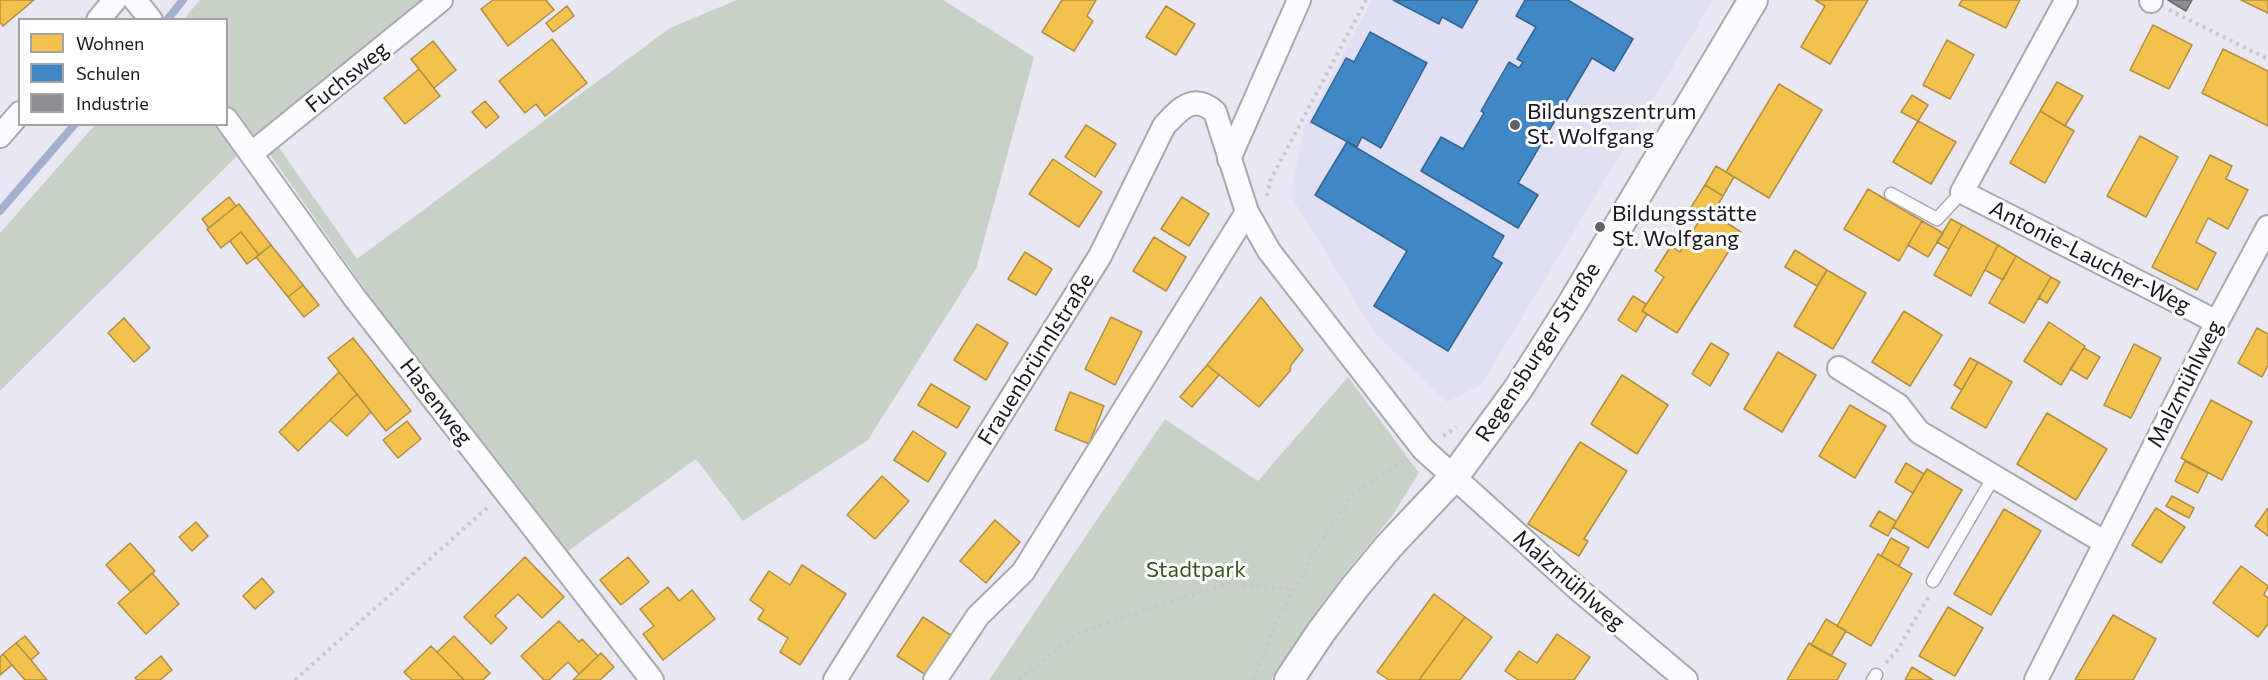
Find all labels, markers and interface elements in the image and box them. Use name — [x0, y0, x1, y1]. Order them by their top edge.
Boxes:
legend — [18, 18, 228, 126]
text: Wohnen — [76, 32, 144, 54]
street label: Fuchsweg — [300, 36, 394, 118]
text: Schulen — [76, 62, 140, 84]
text: Industrie — [76, 92, 149, 114]
place label: Bildungszentrum St. Wolfgang — [1527, 99, 1696, 150]
marker: Bildungszentrum St. Wolfgang — [1508, 118, 1522, 132]
street label: Antonie-Laucher-Weg — [1985, 195, 2195, 319]
place label: Bildungsstätte St. Wolfgang — [1612, 201, 1757, 252]
marker: Bildungsstätte St. Wolfgang — [1593, 220, 1607, 234]
street label: Regensburger Straße — [1470, 257, 1606, 447]
street label: Frauenbrünnlstraße — [972, 268, 1100, 450]
street label: Malzmühlweg — [2142, 316, 2228, 452]
street label: Hasenweg — [394, 353, 478, 451]
street label: Malzmühlweg — [1508, 524, 1630, 636]
park label: Stadtpark — [1146, 557, 1246, 583]

